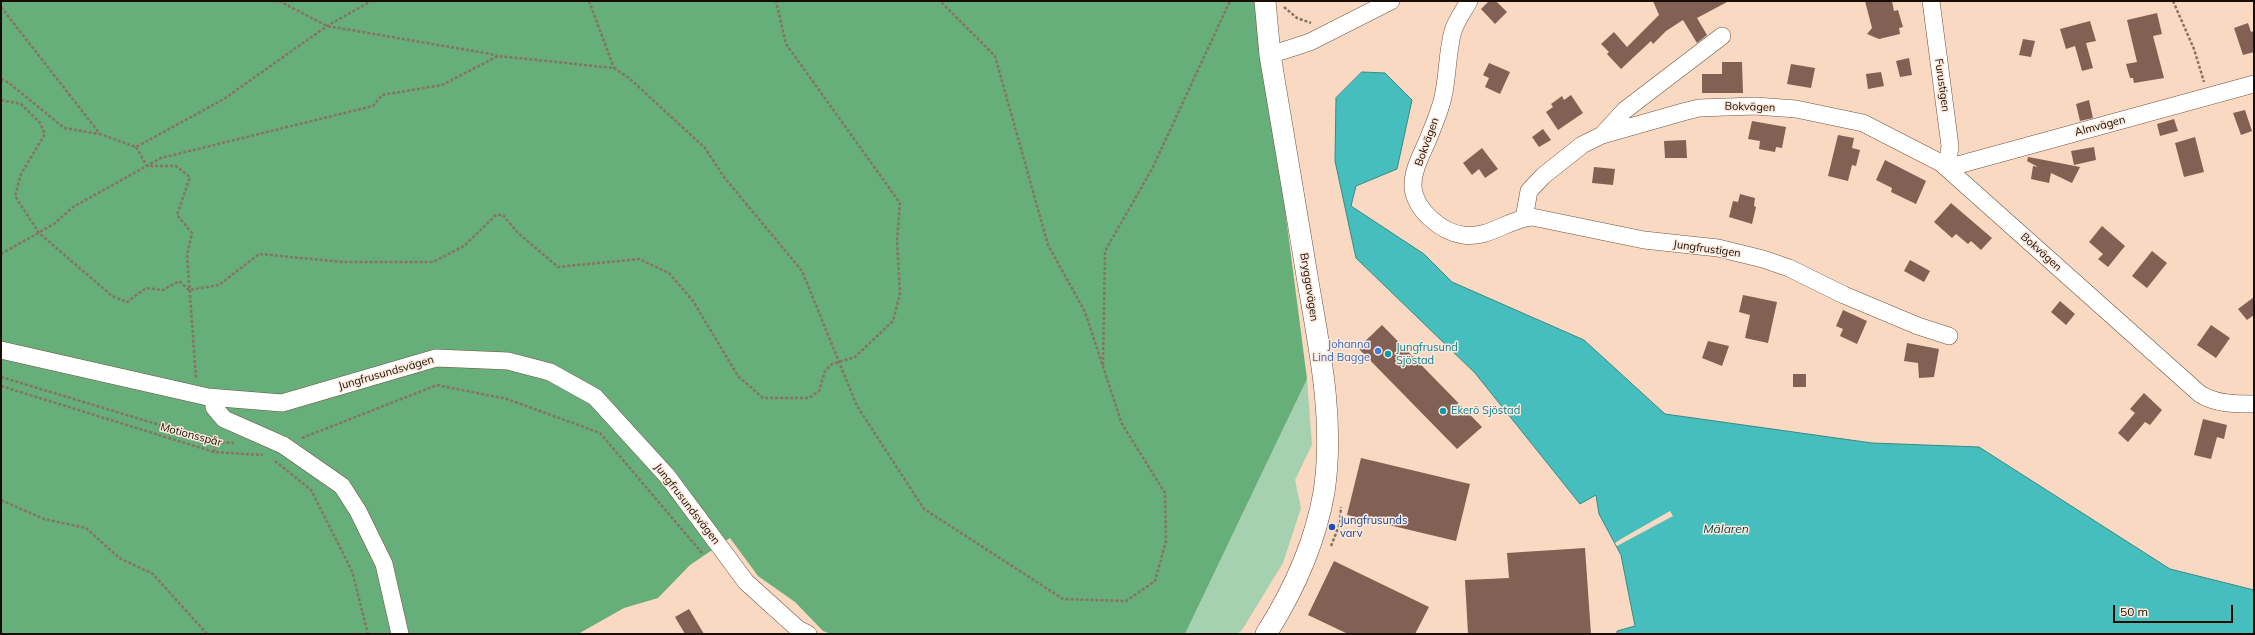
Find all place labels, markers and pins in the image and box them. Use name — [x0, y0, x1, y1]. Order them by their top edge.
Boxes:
place label: Johanna Lind Bagge — [1312, 338, 1370, 364]
place label: Jungfrusund Sjöstad — [1396, 341, 1458, 367]
marker: Johanna Lind Bagge — [1373, 346, 1383, 356]
marker: Jungfrusund Sjöstad — [1383, 349, 1393, 359]
place label: Ekerö Sjöstad — [1451, 404, 1520, 418]
marker: Ekerö Sjöstad — [1438, 406, 1448, 416]
place label: Jungfrusunds varv — [1340, 514, 1407, 540]
marker: Jungfrusunds varv — [1327, 522, 1337, 532]

